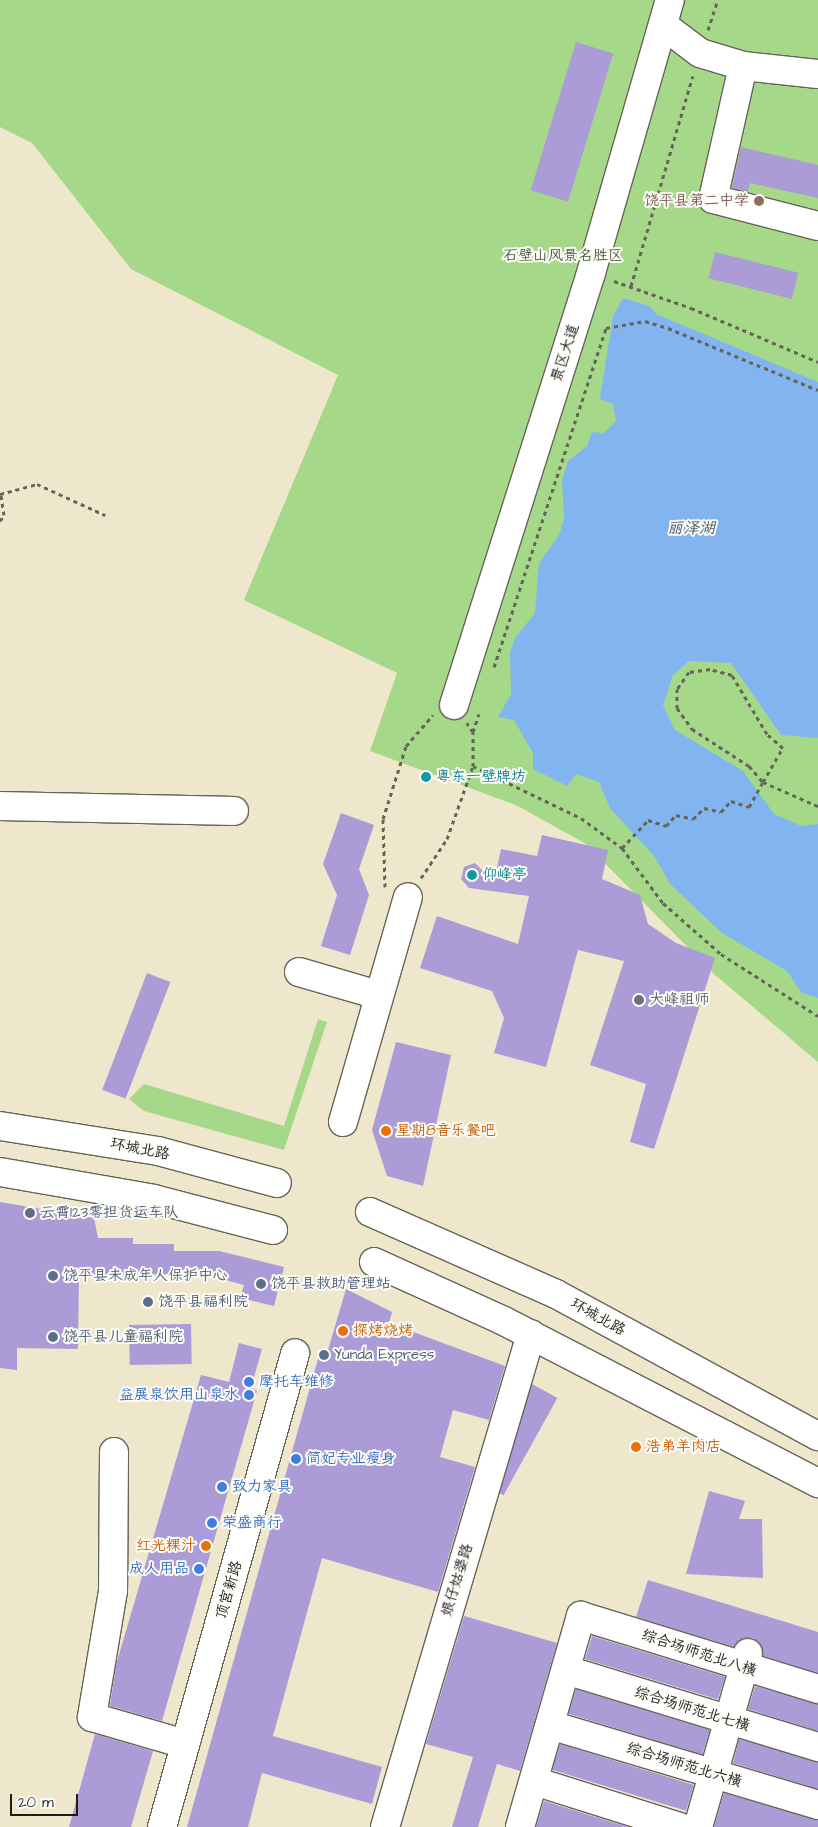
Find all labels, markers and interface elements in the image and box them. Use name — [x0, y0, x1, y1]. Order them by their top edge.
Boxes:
place label: 饶平县第二中学 — [644, 192, 749, 210]
marker: 饶平县第二中学 — [753, 195, 765, 207]
park label: 石壁山风景名胜区 — [503, 247, 623, 265]
street label: 景区大道 — [547, 322, 583, 384]
water label: 丽泽湖 — [667, 518, 715, 538]
place label: 粤东一壁牌坊 — [436, 768, 526, 786]
marker: 粤东一壁牌坊 — [420, 771, 432, 783]
place label: 仰峰亭 — [482, 866, 527, 884]
marker: 仰峰亭 — [466, 869, 478, 881]
place label: 大峰祖师 — [649, 991, 709, 1009]
marker: 大峰祖师 — [633, 994, 645, 1006]
place label: 星期8音乐餐吧 — [396, 1122, 496, 1140]
marker: 星期8音乐餐吧 — [380, 1125, 392, 1137]
street label: 环城北路 — [109, 1134, 171, 1164]
place label: 云霄123零担货运车队 — [40, 1204, 178, 1222]
marker: 云霄123零担货运车队 — [24, 1207, 36, 1219]
place label: 饶平县未成年人保护中心 — [63, 1267, 228, 1285]
marker: 饶平县未成年人保护中心 — [47, 1270, 59, 1282]
place label: 饶平县救助管理站 — [271, 1275, 391, 1293]
marker: 饶平县救助管理站 — [255, 1278, 267, 1290]
place label: 饶平县福利院 — [158, 1293, 248, 1311]
street label: 环城北路 — [567, 1295, 629, 1339]
marker: 饶平县福利院 — [142, 1296, 154, 1308]
place label: 探烤烧烤 — [353, 1322, 413, 1340]
marker: 探烤烧烤 — [337, 1325, 349, 1337]
place label: 饶平县儿童福利院 — [63, 1328, 183, 1346]
marker: 饶平县儿童福利院 — [47, 1331, 59, 1343]
place label: Yunda Express — [334, 1346, 434, 1364]
marker: Yunda Express — [318, 1349, 330, 1361]
place label: 摩托车维修 — [259, 1373, 334, 1391]
marker: 摩托车维修 — [243, 1376, 255, 1388]
place label: 益展泉饮用山泉水 — [119, 1386, 239, 1404]
marker: 益展泉饮用山泉水 — [243, 1389, 255, 1401]
place label: 浩弟羊肉店 — [646, 1438, 721, 1456]
marker: 浩弟羊肉店 — [630, 1441, 642, 1453]
place label: 简妃专业瘦身 — [306, 1450, 396, 1468]
marker: 简妃专业瘦身 — [290, 1453, 302, 1465]
place label: 致力家具 — [232, 1478, 292, 1496]
marker: 致力家具 — [216, 1481, 228, 1493]
place label: 荣盛商行 — [222, 1514, 282, 1532]
marker: 荣盛商行 — [206, 1517, 218, 1529]
place label: 红光粿汁 — [136, 1537, 196, 1555]
marker: 红光粿汁 — [200, 1540, 212, 1552]
street label: 娘仔姑婆路 — [437, 1542, 477, 1618]
street label: 顶宫新路 — [212, 1559, 246, 1621]
place label: 成人用品 — [129, 1560, 189, 1578]
marker: 成人用品 — [193, 1563, 205, 1575]
street label: 综合场师范北八横 — [639, 1626, 759, 1680]
street label: 综合场师范北七横 — [632, 1683, 752, 1735]
street label: 综合场师范北六横 — [624, 1739, 744, 1791]
scale bar — [12, 1784, 80, 1816]
text: 20 m — [18, 1792, 54, 1813]

